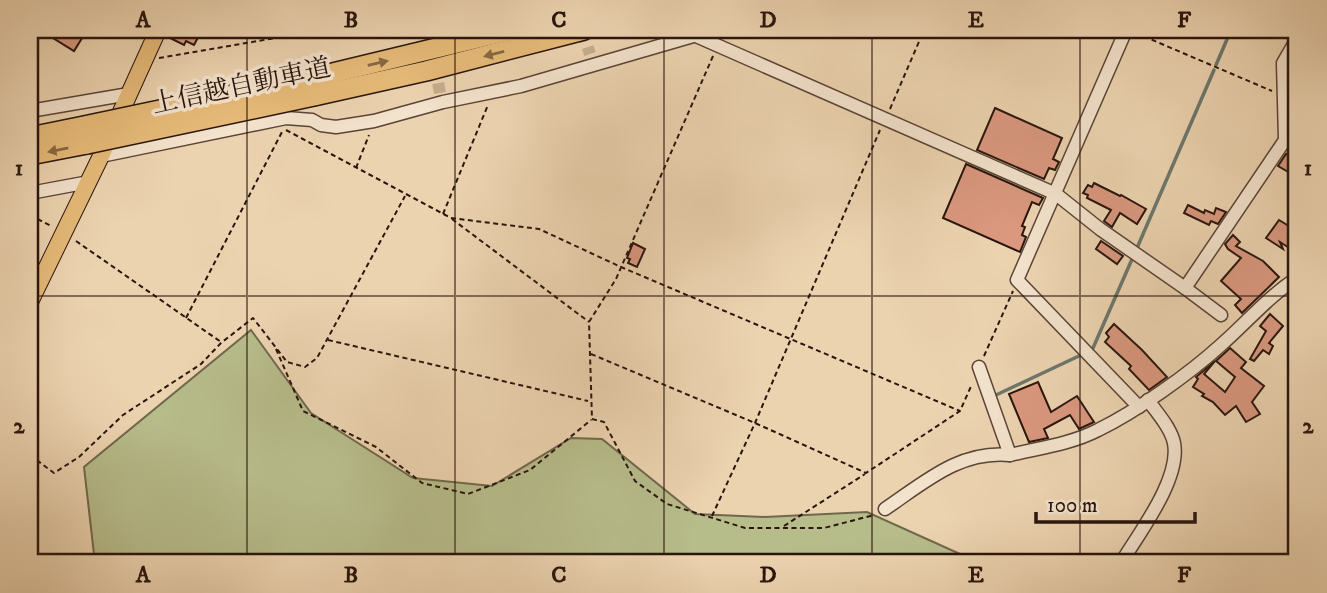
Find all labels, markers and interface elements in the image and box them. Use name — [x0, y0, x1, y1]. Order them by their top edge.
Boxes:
text: A — [135, 6, 152, 35]
text: B — [344, 6, 358, 35]
text: C — [551, 6, 567, 35]
text: D — [759, 6, 777, 35]
text: E — [968, 6, 984, 35]
text: F — [1177, 6, 1192, 35]
one-way arrow — [483, 49, 505, 60]
street label: 上信越自動車道 — [149, 51, 334, 122]
one-way arrow — [367, 57, 389, 68]
one-way arrow — [47, 145, 69, 156]
text: 1 — [15, 154, 23, 183]
text: 1 — [1304, 154, 1312, 183]
text: 2 — [13, 412, 25, 441]
text: 2 — [1302, 412, 1314, 441]
scale bar — [1036, 481, 1196, 525]
text: 100 m — [1047, 493, 1098, 519]
text: A — [135, 561, 152, 590]
text: B — [344, 561, 358, 590]
text: C — [551, 561, 567, 590]
text: D — [759, 561, 777, 590]
text: E — [968, 561, 984, 590]
text: F — [1177, 561, 1192, 590]

